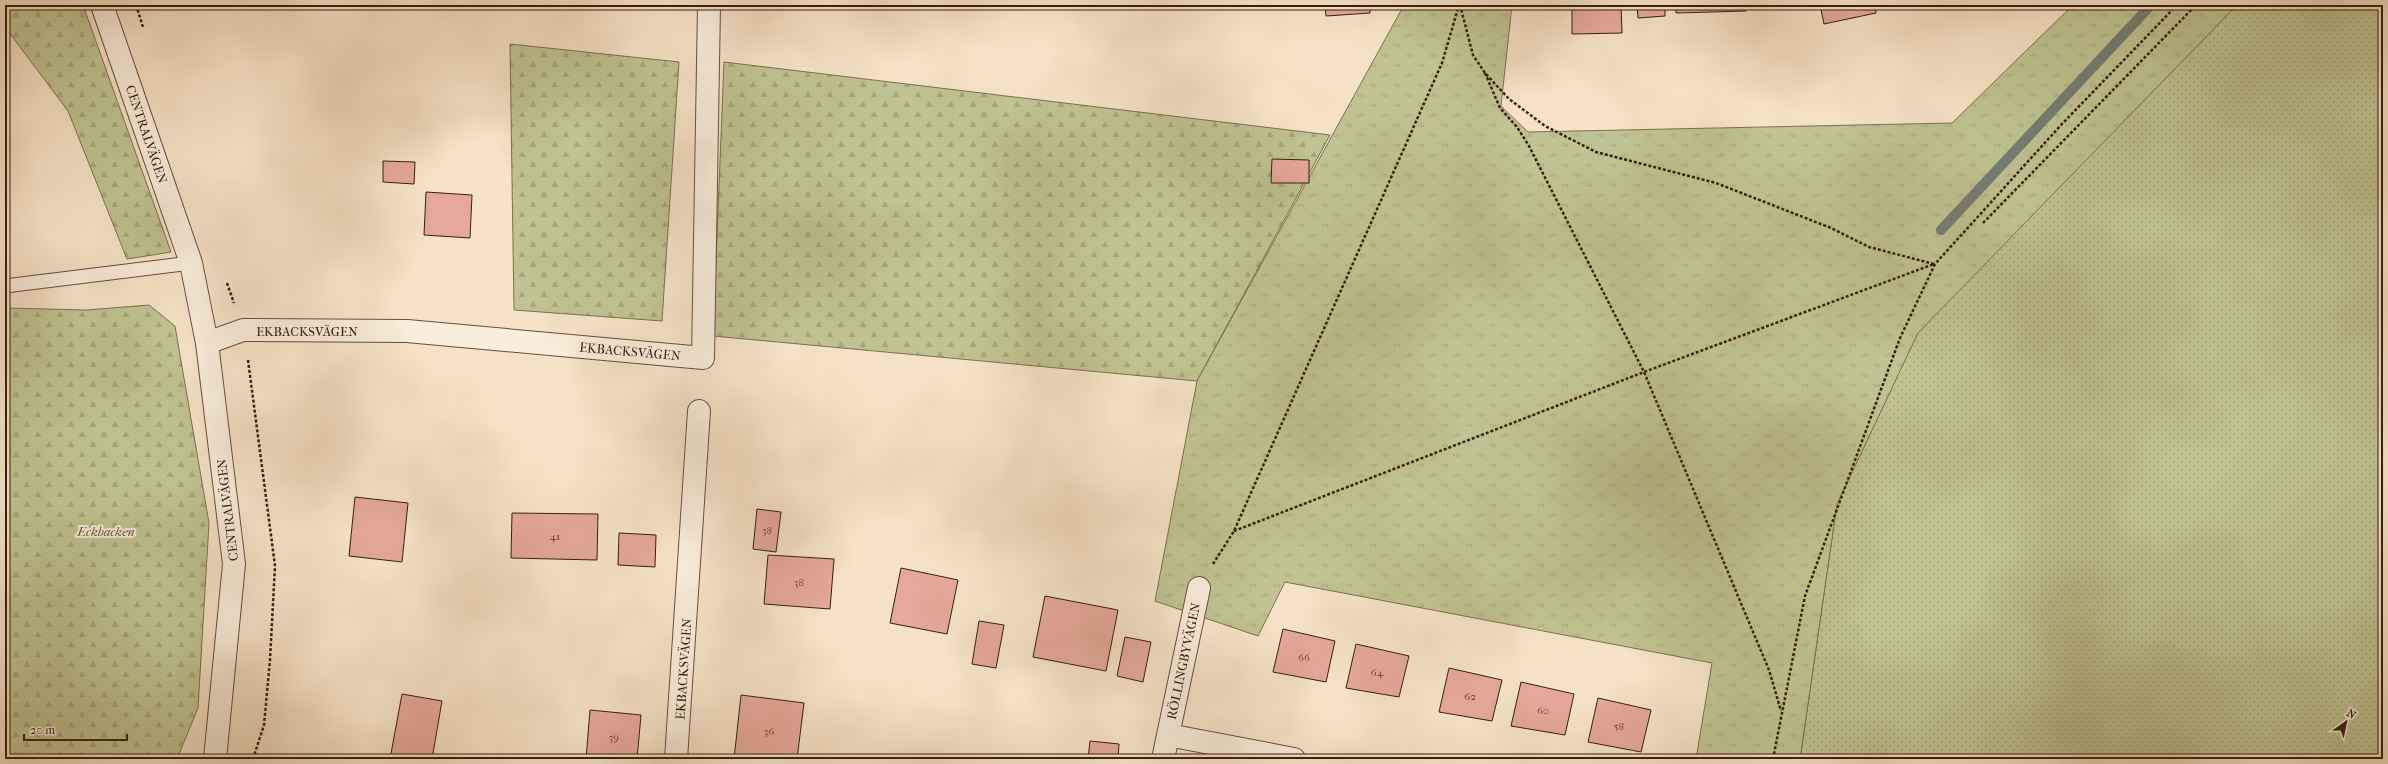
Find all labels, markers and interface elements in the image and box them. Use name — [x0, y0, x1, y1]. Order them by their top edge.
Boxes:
street label: CENTRALVÄGEN — [123, 83, 170, 185]
street label: EKBACKSVÄGEN — [256, 324, 358, 339]
street label: EKBACKSVÄGEN — [579, 340, 681, 363]
street label: CENTRALVÄGEN — [214, 458, 241, 562]
park label: Eckbacken — [76, 524, 135, 539]
house number: 38 — [762, 524, 772, 537]
house number: 41 — [550, 530, 560, 543]
house number: 38 — [794, 576, 804, 589]
street label: RÖLLINGBYVÄGEN — [1164, 601, 1203, 721]
street label: EKBACKSVÄGEN — [672, 618, 695, 720]
house number: 66 — [1298, 651, 1310, 664]
house number: 64 — [1371, 666, 1384, 679]
house number: 62 — [1464, 690, 1476, 703]
north arrow — [2326, 702, 2366, 742]
house number: 60 — [1537, 704, 1549, 717]
text: N — [2344, 706, 2359, 722]
scale bar — [24, 716, 127, 742]
house number: 58 — [1614, 720, 1624, 733]
text: 20 m — [30, 723, 55, 737]
house number: 36 — [764, 725, 774, 738]
house number: 39 — [609, 731, 619, 744]

